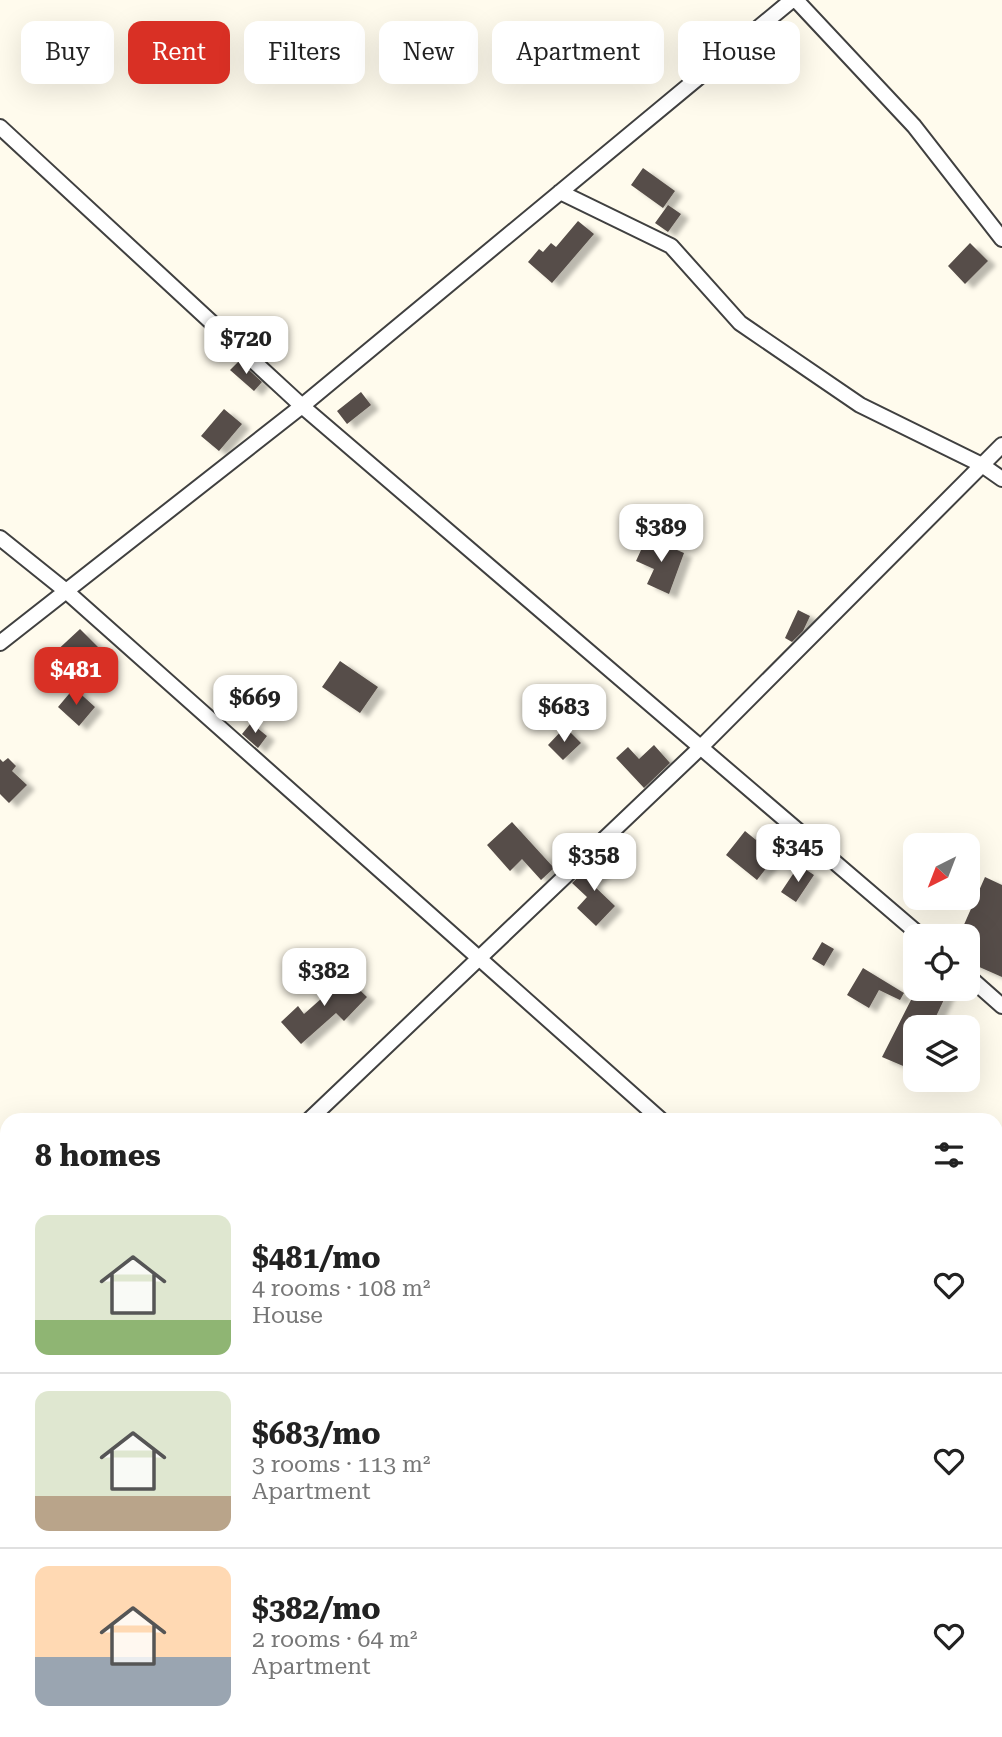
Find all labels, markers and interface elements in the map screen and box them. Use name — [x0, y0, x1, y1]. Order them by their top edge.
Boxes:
chip: Buy — [21, 21, 114, 84]
chip: Rent — [128, 21, 230, 84]
chip: Filters — [244, 21, 365, 84]
chip: New — [379, 21, 478, 84]
chip: Apartment — [492, 21, 664, 84]
chip: House — [678, 21, 800, 84]
pin: $720 — [205, 316, 287, 376]
text: $720 — [220, 325, 272, 352]
pin: $389 — [620, 504, 702, 564]
text: $389 — [635, 513, 687, 540]
pin: $481 — [35, 648, 117, 707]
text: $481 — [50, 656, 102, 683]
pin: $669 — [214, 676, 296, 735]
text: $669 — [229, 684, 281, 711]
pin: $683 — [523, 684, 605, 744]
text: $683 — [538, 693, 590, 720]
pin: $345 — [757, 824, 839, 884]
text: $345 — [772, 833, 824, 860]
north arrow — [903, 833, 980, 910]
map controls — [903, 833, 980, 1092]
pin: $358 — [553, 834, 635, 893]
text: $358 — [568, 842, 620, 869]
button: locate — [903, 924, 980, 1001]
pin: $382 — [283, 948, 365, 1008]
text: $382 — [298, 957, 350, 984]
button: layers — [903, 1015, 980, 1092]
icon: filters — [930, 1136, 968, 1174]
text: 8 homes — [35, 1138, 161, 1173]
text: $481/mo — [252, 1240, 381, 1275]
icon: home — [91, 1243, 175, 1327]
icon: heart — [930, 1266, 968, 1304]
text: 4 rooms · 108 m² — [252, 1275, 430, 1302]
text: House — [252, 1302, 323, 1329]
text: $683/mo — [252, 1416, 381, 1451]
icon: home — [91, 1419, 175, 1503]
icon: heart — [930, 1442, 968, 1480]
text: 3 rooms · 113 m² — [252, 1451, 430, 1478]
text: Apartment — [252, 1478, 371, 1505]
text: $382/mo — [252, 1591, 381, 1626]
icon: home — [91, 1594, 175, 1678]
icon: heart — [930, 1617, 968, 1655]
text: 2 rooms · 64 m² — [252, 1626, 418, 1653]
text: Apartment — [252, 1653, 371, 1680]

